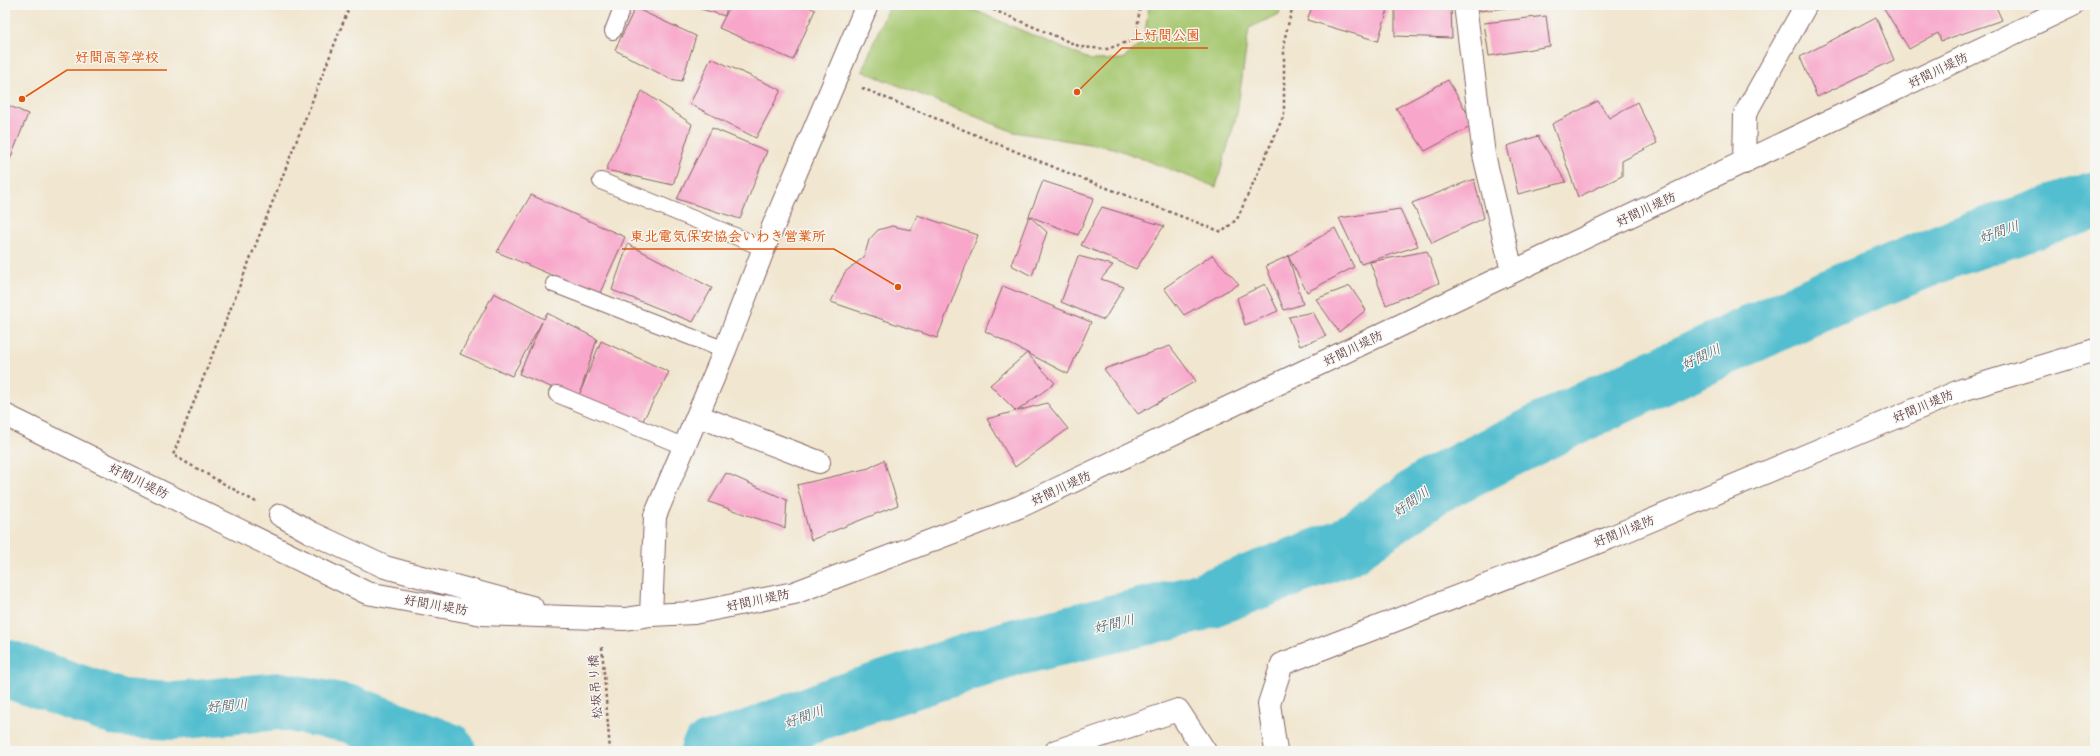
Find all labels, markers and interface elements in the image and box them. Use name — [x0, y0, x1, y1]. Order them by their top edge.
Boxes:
callout: 上好間公園 — [1122, 22, 1208, 48]
text: 上好間公園 — [1130, 23, 1200, 48]
callout: 好間高等学校 — [67, 44, 167, 70]
text: 好間高等学校 — [75, 45, 159, 70]
street label: 好間川堤防 — [1904, 45, 1972, 95]
street label: 好間川堤防 — [1612, 185, 1680, 233]
water label: 好間川 — [1975, 213, 2023, 251]
callout: 東北電気保安協会いわき営業所 — [622, 223, 834, 249]
text: 東北電気保安協会いわき営業所 — [630, 224, 826, 249]
street label: 好間川堤防 — [1319, 323, 1387, 373]
water label: 好間川 — [1677, 337, 1725, 377]
street label: 好間川堤防 — [1889, 383, 1957, 429]
street label: 好間川堤防 — [105, 456, 173, 506]
street label: 好間川堤防 — [1027, 464, 1095, 512]
water label: 好間川 — [1387, 480, 1435, 524]
street label: 好間川堤防 — [1590, 508, 1658, 554]
street label: 好間川堤防 — [724, 582, 792, 618]
street label: 好間川堤防 — [402, 588, 470, 622]
water label: 好間川 — [1091, 607, 1137, 641]
street label: 松坂吊り橋 — [581, 654, 609, 720]
water label: 好間川 — [205, 692, 249, 720]
water label: 好間川 — [780, 698, 828, 736]

